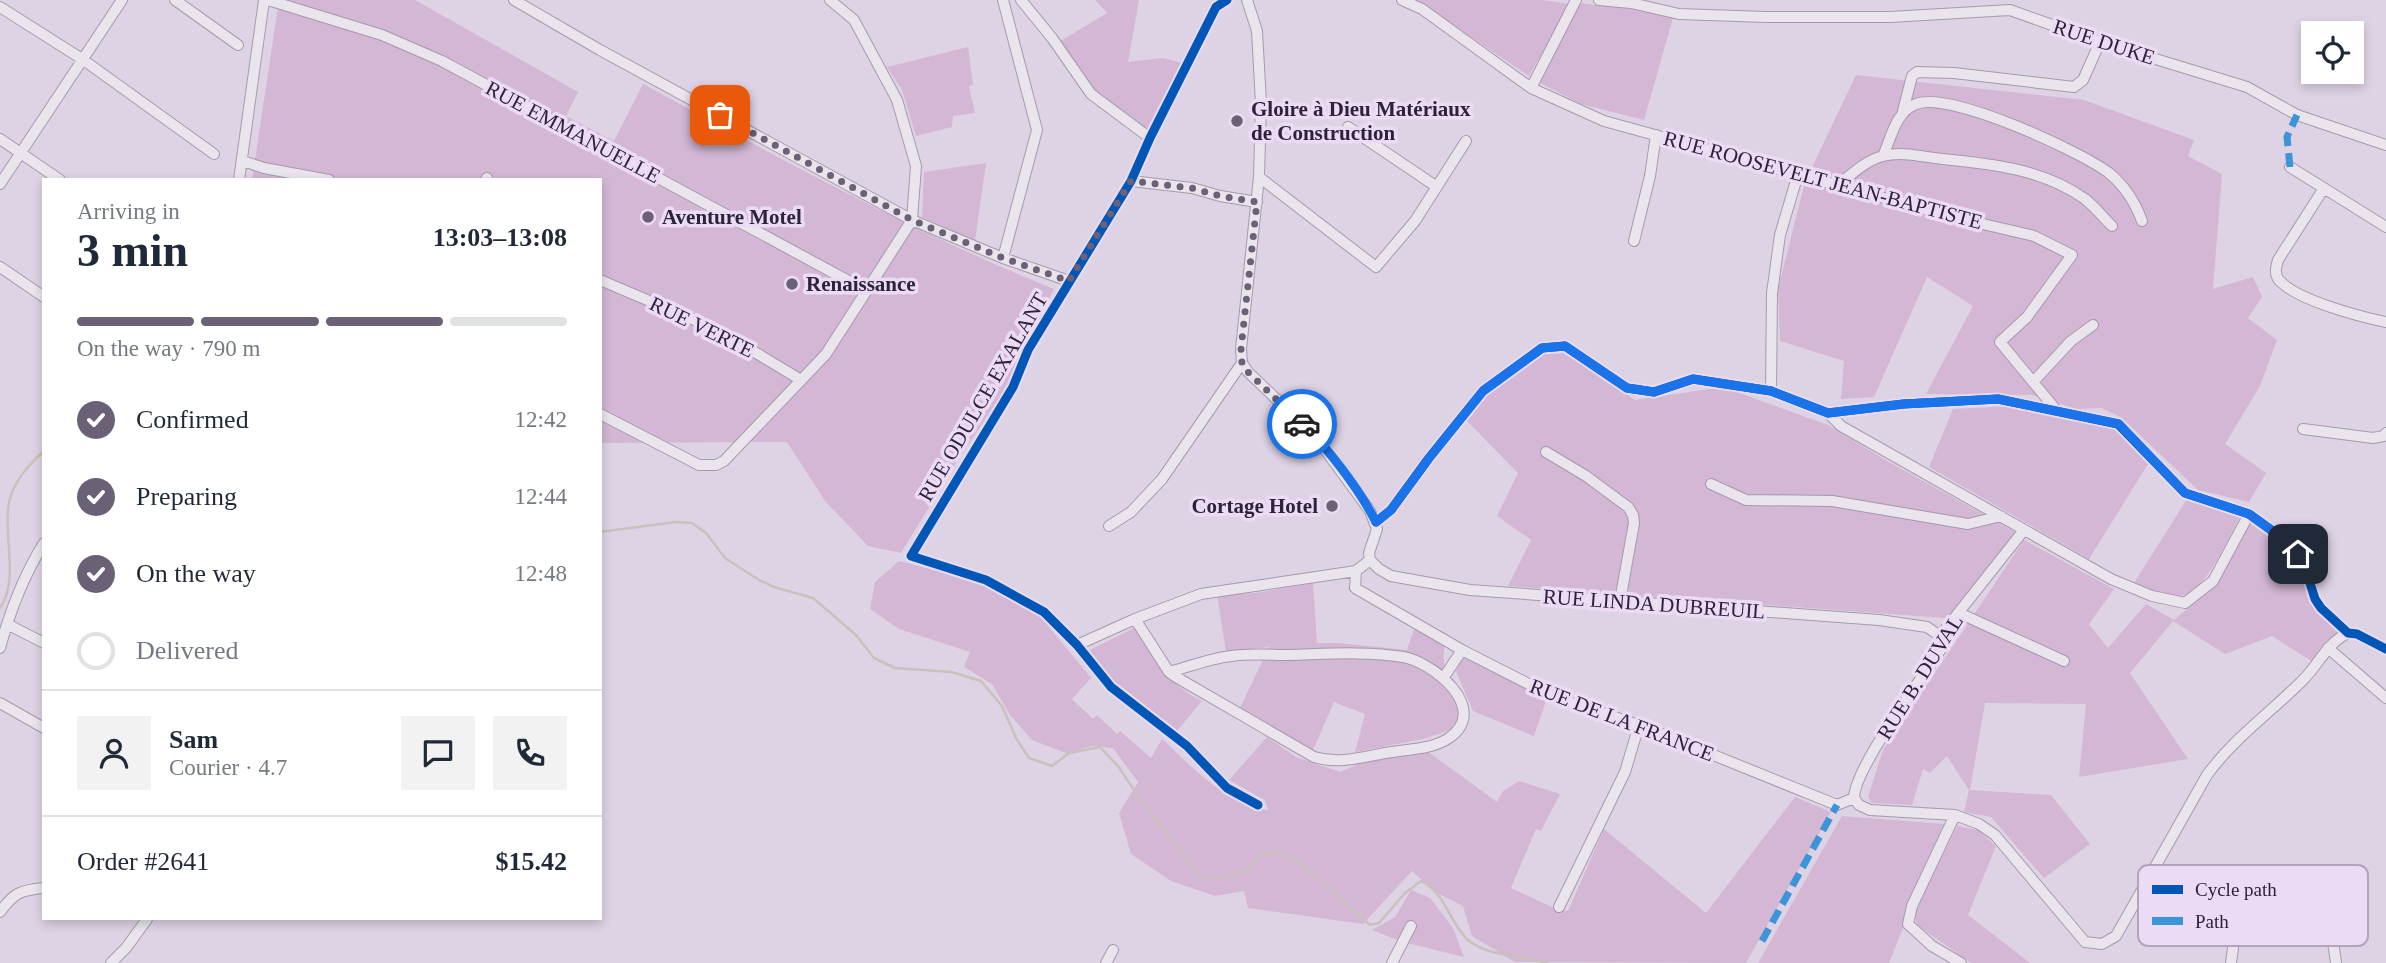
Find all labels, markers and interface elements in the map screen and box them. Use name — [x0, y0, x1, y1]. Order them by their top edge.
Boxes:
street label: RUE DUKE — [2050, 14, 2158, 70]
map controls — [2301, 21, 2364, 84]
button: locate — [2301, 21, 2364, 84]
street label: RUE EMMANUELLE — [482, 76, 664, 188]
pin — [690, 85, 750, 145]
icon: bag — [701, 96, 739, 134]
place label: Gloire à Dieu Matériaux de Construction — [1251, 97, 1471, 145]
marker: Gloire à Dieu Matériaux de Construction — [1229, 113, 1245, 129]
street label: RUE ROOSEVELT JEAN-BAPTISTE — [1661, 126, 1985, 234]
text: Arriving in — [77, 199, 180, 224]
place label: Aventure Motel — [662, 205, 802, 229]
marker: Aventure Motel — [640, 209, 656, 225]
text: 13:03–13:08 — [433, 223, 567, 252]
text: 3 min — [77, 225, 188, 276]
place label: Renaissance — [806, 272, 916, 296]
marker: Renaissance — [784, 276, 800, 292]
street label: RUE ODULCE EXALANT — [913, 288, 1053, 506]
street label: RUE VERTE — [646, 291, 758, 363]
text: On the way · 790 m — [77, 336, 260, 361]
courier — [1267, 389, 1337, 459]
icon: check — [77, 401, 115, 439]
text: Confirmed — [136, 405, 249, 434]
icon: car — [1283, 405, 1321, 443]
text: 12:42 — [515, 407, 567, 432]
icon: check — [77, 478, 115, 516]
text: Preparing — [136, 482, 237, 511]
text: 12:44 — [515, 484, 567, 509]
place label: Cortage Hotel — [1191, 494, 1318, 518]
marker: Cortage Hotel — [1324, 498, 1340, 514]
pin — [2268, 524, 2328, 584]
icon: home — [2279, 535, 2317, 573]
icon: check — [77, 555, 115, 593]
text: On the way — [136, 559, 256, 588]
text: 12:48 — [515, 561, 567, 586]
street label: RUE LINDA DUBREUIL — [1542, 584, 1766, 624]
street label: RUE B. DUVAL — [1872, 610, 1968, 744]
text: Delivered — [136, 636, 239, 665]
street label: RUE DE LA FRANCE — [1526, 674, 1718, 766]
button: person — [77, 716, 151, 790]
button: chat — [401, 716, 475, 790]
button: phone — [493, 716, 567, 790]
text: Sam — [169, 725, 218, 754]
text: Courier · 4.7 — [169, 755, 287, 780]
text: Order #2641 — [77, 847, 209, 876]
text: $15.42 — [496, 847, 567, 876]
legend — [2138, 865, 2368, 946]
text: Cycle path — [2195, 879, 2277, 900]
text: Path — [2195, 911, 2229, 932]

